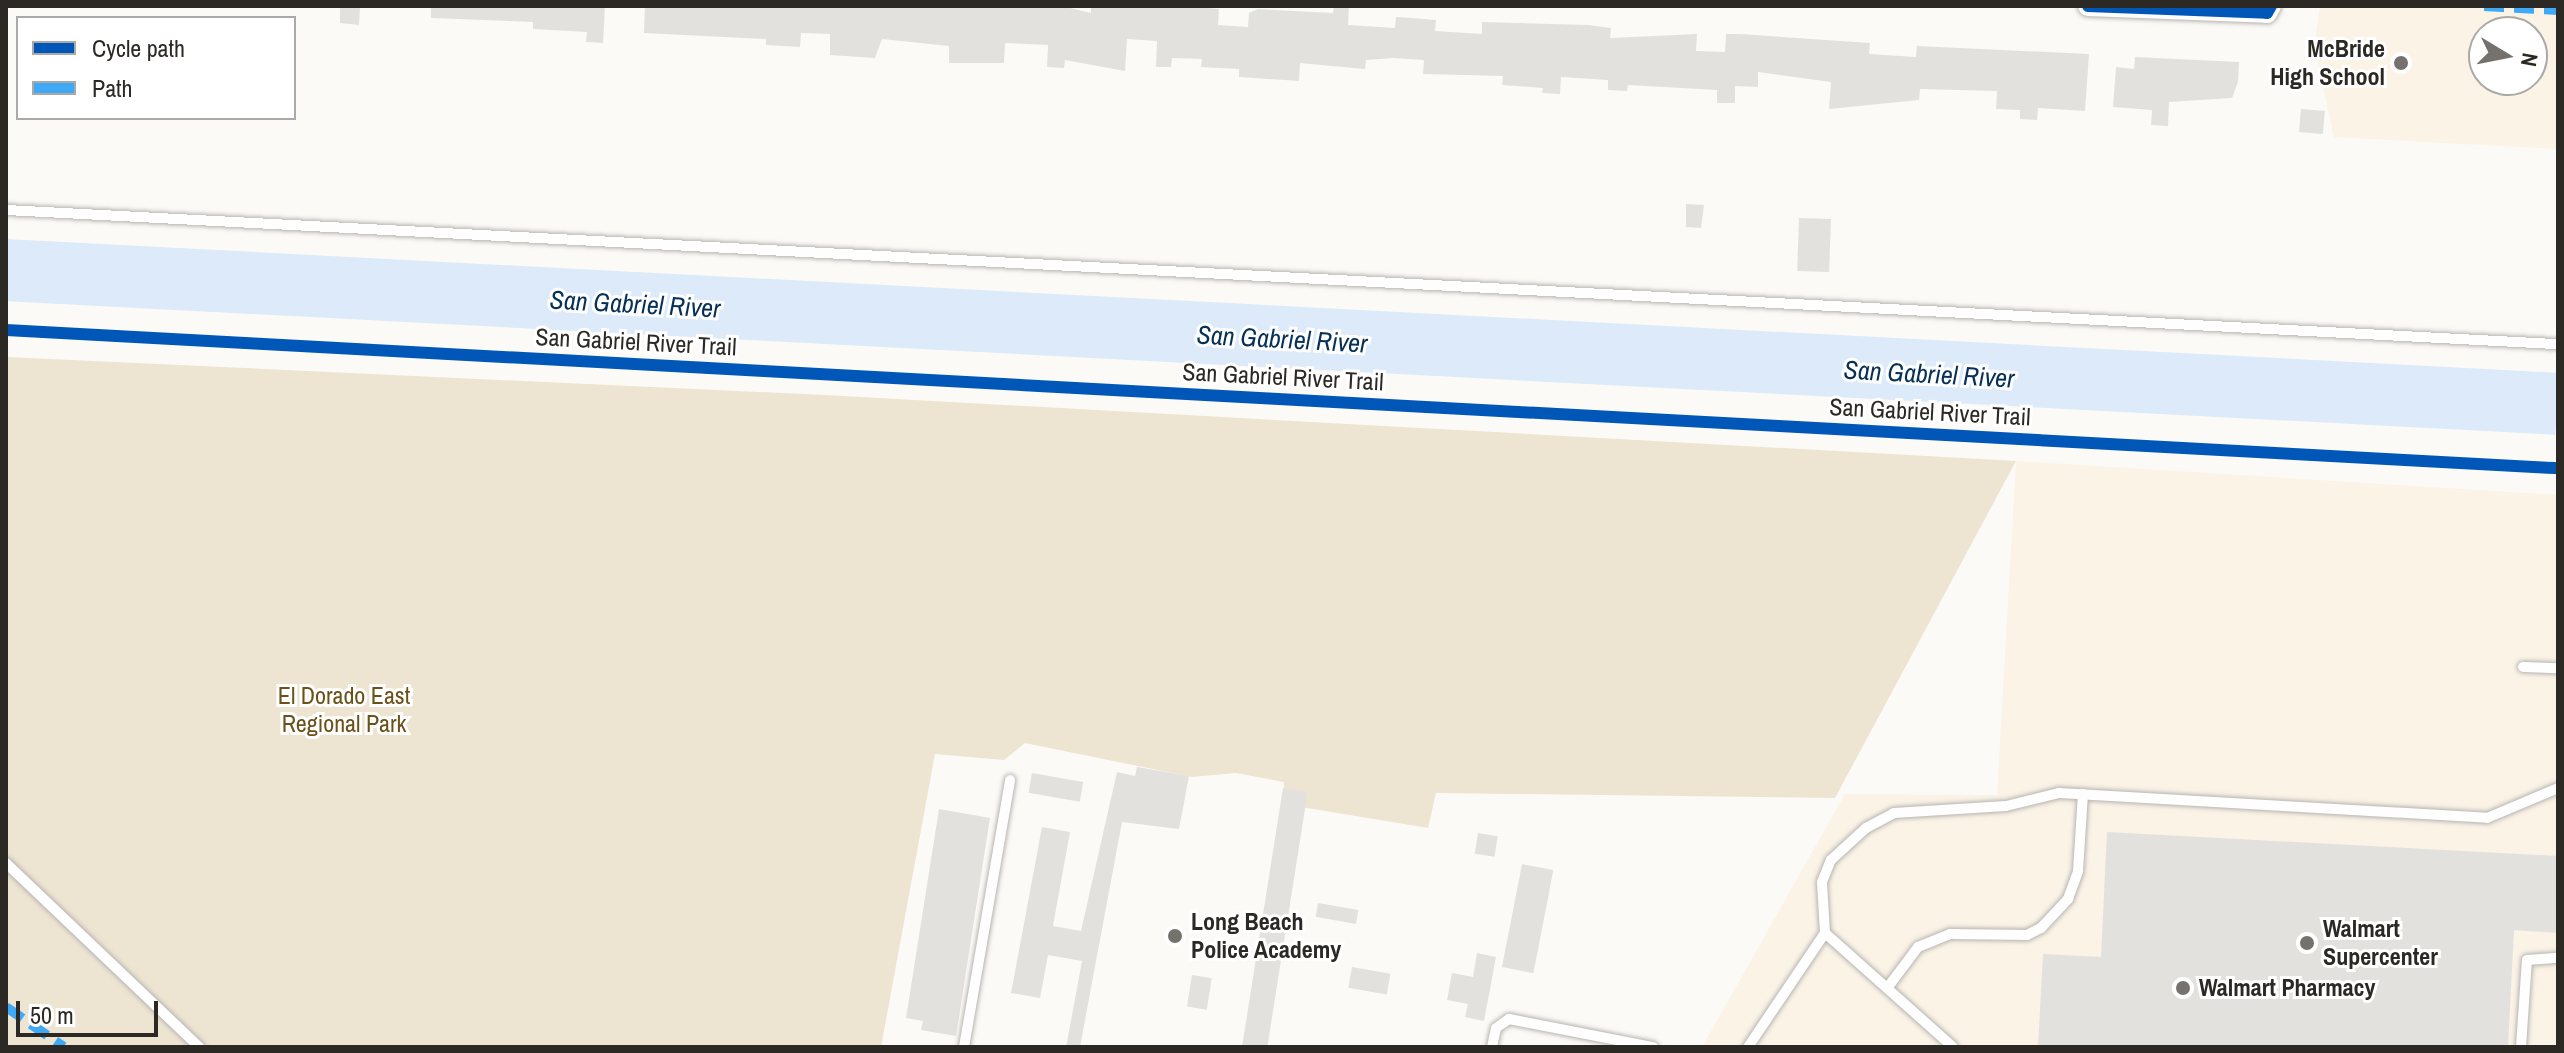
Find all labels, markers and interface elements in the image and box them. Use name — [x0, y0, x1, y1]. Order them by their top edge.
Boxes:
legend — [16, 16, 296, 120]
north arrow — [2468, 16, 2548, 96]
text: Cycle path — [92, 32, 185, 64]
place label: McBride High School — [2270, 35, 2385, 91]
text: N — [2514, 51, 2546, 69]
marker: McBride High School — [2392, 54, 2410, 72]
text: Path — [92, 72, 133, 104]
water label: San Gabriel River — [549, 284, 721, 324]
water label: San Gabriel River — [1196, 319, 1368, 359]
street label: San Gabriel River Trail — [535, 322, 737, 362]
water label: San Gabriel River — [1843, 354, 2015, 394]
street label: San Gabriel River Trail — [1182, 357, 1384, 397]
street label: San Gabriel River Trail — [1829, 392, 2031, 432]
park label: El Dorado East Regional Park — [278, 682, 410, 738]
place label: Long Beach Police Academy — [1191, 908, 1342, 964]
place label: Walmart Supercenter — [2323, 915, 2438, 971]
marker: Long Beach Police Academy — [1166, 927, 1184, 945]
marker: Walmart Supercenter — [2298, 934, 2316, 952]
place label: Walmart Pharmacy — [2199, 974, 2375, 1002]
marker: Walmart Pharmacy — [2174, 979, 2192, 997]
scale bar — [20, 985, 162, 1035]
text: 50 m — [30, 999, 74, 1031]

